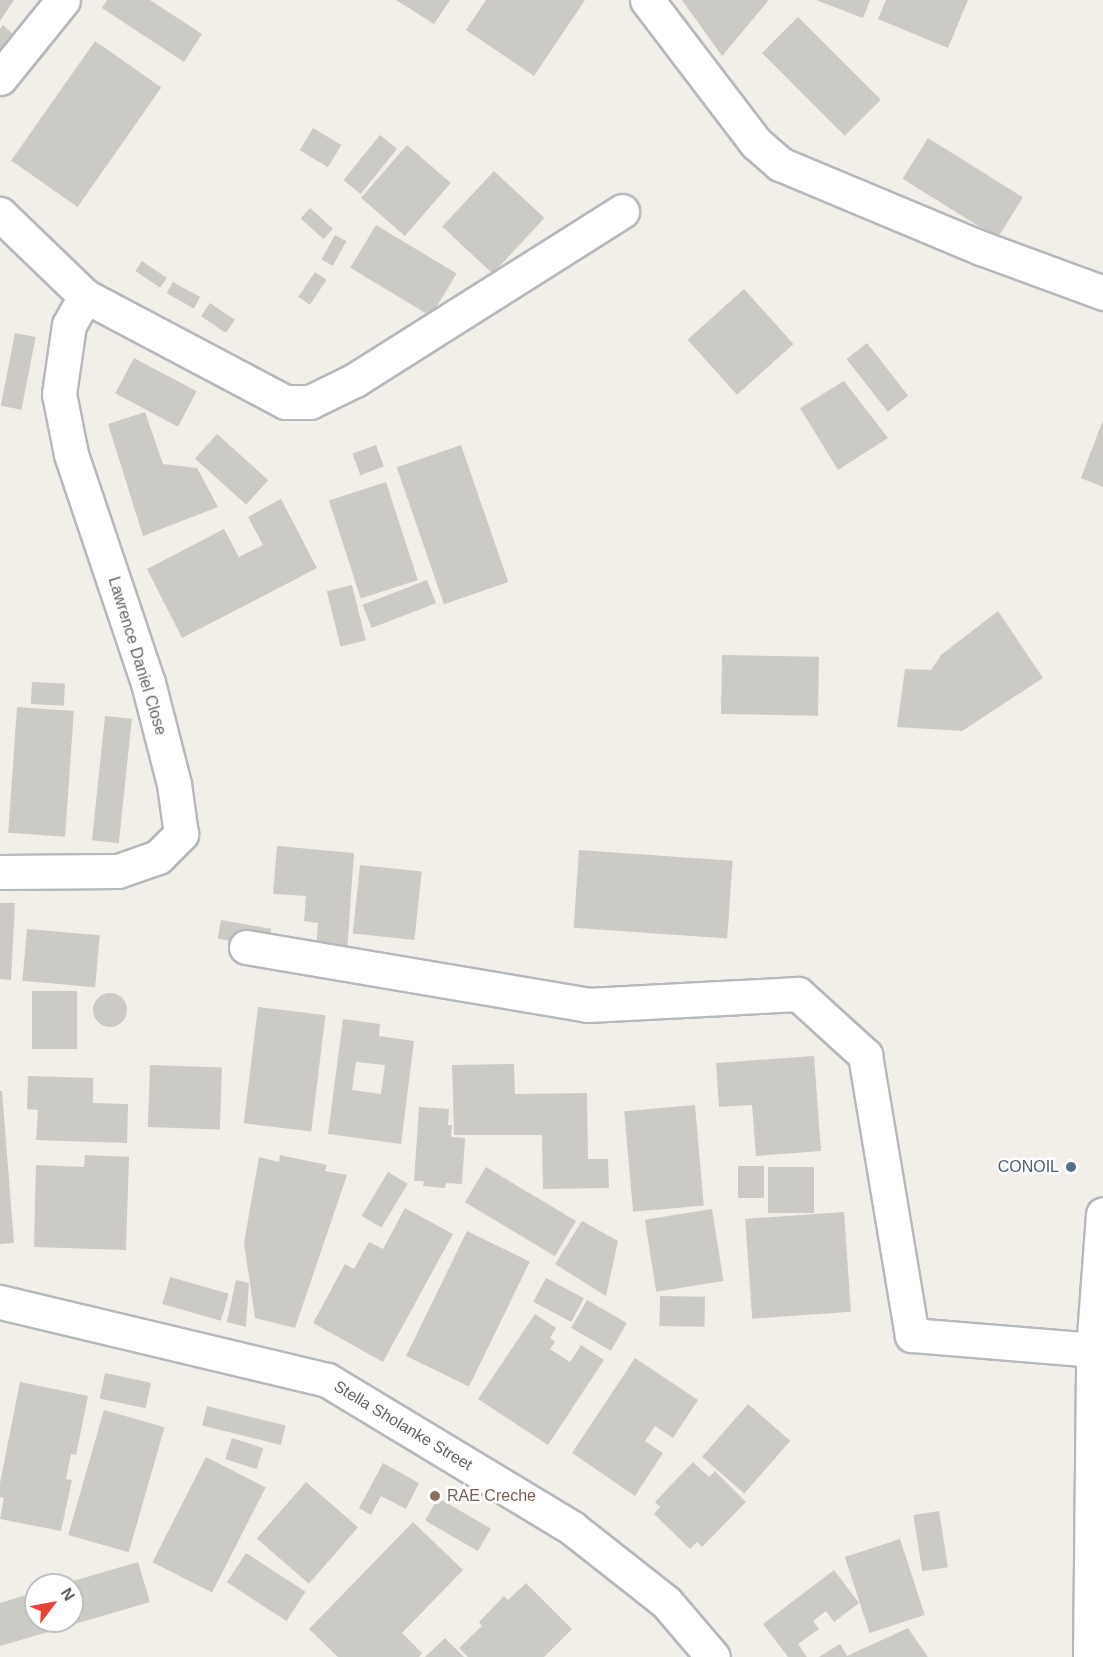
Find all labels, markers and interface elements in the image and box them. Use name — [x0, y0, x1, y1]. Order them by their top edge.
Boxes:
street label: Lawrence Daniel Close — [104, 575, 170, 737]
place label: CONOIL — [998, 1157, 1059, 1177]
marker: CONOIL — [1064, 1160, 1078, 1174]
street label: Stella Sholanke Street — [330, 1377, 476, 1475]
place label: RAE Creche — [447, 1486, 536, 1506]
marker: RAE Creche — [428, 1489, 442, 1503]
north arrow — [24, 1573, 84, 1633]
text: N — [58, 1585, 78, 1604]

